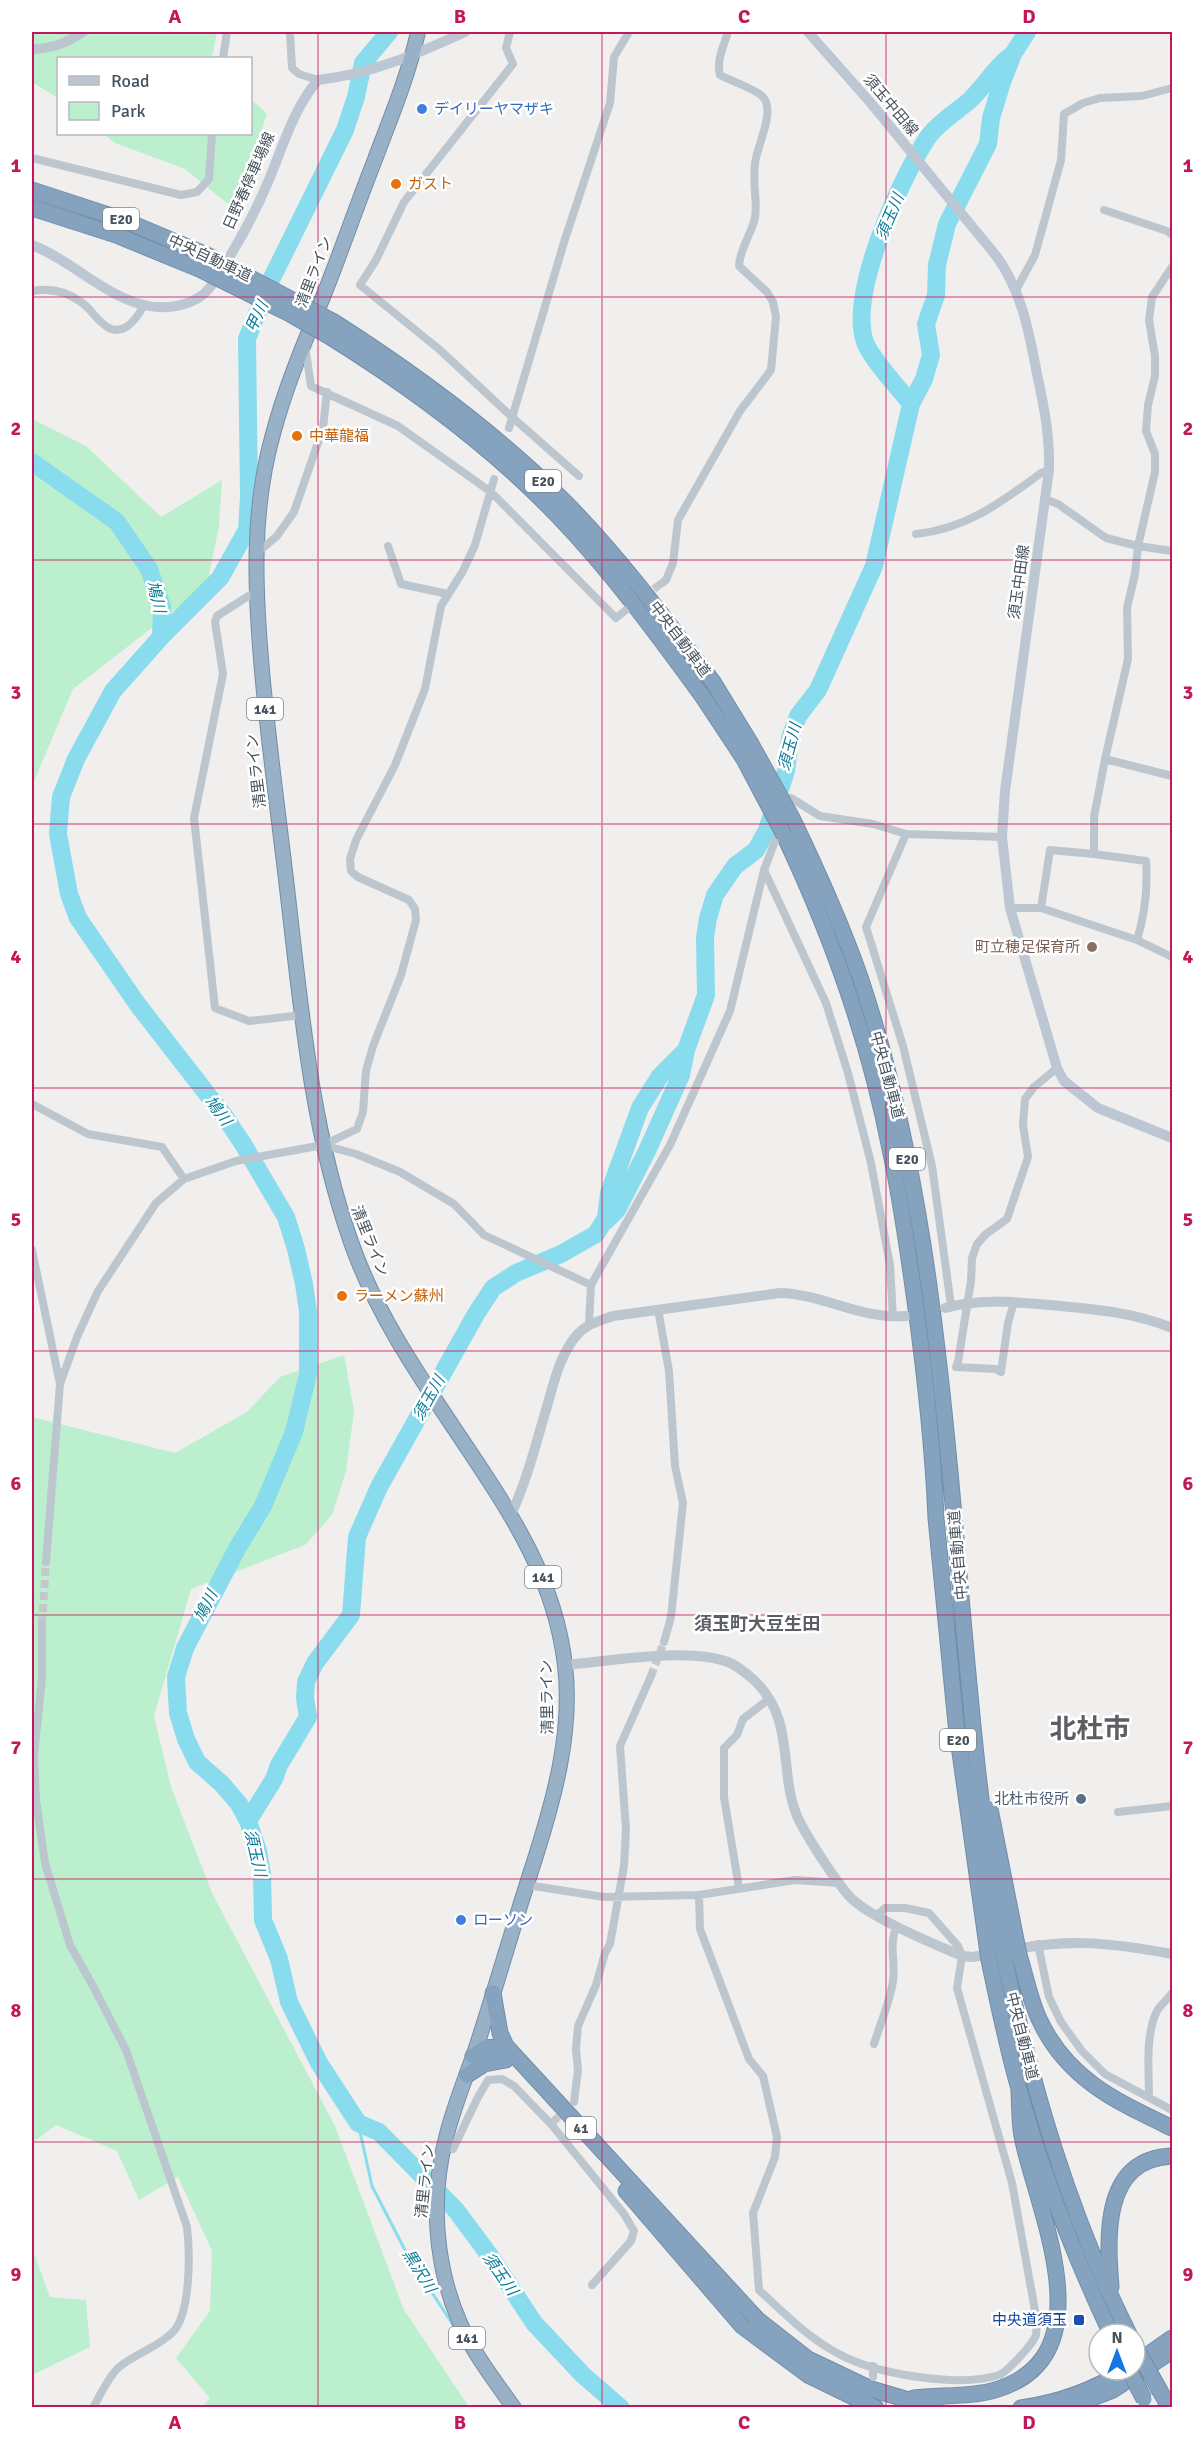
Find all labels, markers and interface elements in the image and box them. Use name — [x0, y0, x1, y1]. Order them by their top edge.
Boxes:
text: A — [169, 4, 182, 29]
text: B — [454, 4, 466, 29]
text: C — [738, 4, 750, 29]
text: D — [1022, 4, 1036, 29]
legend — [57, 57, 252, 135]
text: Road — [111, 70, 150, 92]
street label: 須玉中田線 — [860, 70, 922, 140]
text: Park — [111, 100, 146, 122]
place label: デイリーヤマザキ — [434, 100, 554, 118]
marker: デイリーヤマザキ — [415, 102, 429, 116]
street label: 日野春停車場線 — [219, 129, 279, 233]
text: 1 — [11, 153, 22, 178]
text: 1 — [1183, 153, 1194, 178]
place label: ガスト — [408, 175, 453, 193]
marker: ガスト — [389, 177, 403, 191]
water label: 須玉川 — [871, 189, 909, 243]
road number: E20 — [103, 208, 139, 230]
street label: 中央自動車道 — [165, 231, 255, 285]
street label: 清里ライン — [292, 234, 336, 310]
water label: 甲川 — [241, 296, 274, 336]
text: 2 — [11, 416, 21, 441]
text: 2 — [1183, 416, 1193, 441]
place label: 中華龍福 — [309, 427, 369, 445]
marker: 中華龍福 — [290, 429, 304, 443]
road number: E20 — [525, 470, 561, 492]
street label: 須玉中田線 — [1005, 544, 1033, 620]
water label: 鳩川 — [143, 579, 170, 617]
street label: 中央自動車道 — [646, 598, 714, 680]
text: 3 — [11, 680, 21, 705]
text: 3 — [1183, 680, 1193, 705]
road number: 141 — [247, 698, 283, 720]
water label: 須玉川 — [774, 719, 806, 773]
street label: 清里ライン — [242, 733, 270, 809]
place label: 町立穂足保育所 — [975, 938, 1080, 956]
marker: 町立穂足保育所 — [1085, 940, 1099, 954]
text: 4 — [11, 944, 22, 969]
text: 4 — [1183, 944, 1194, 969]
street label: 中央自動車道 — [867, 1029, 907, 1121]
water label: 鳩川 — [200, 1092, 237, 1131]
road number: E20 — [889, 1148, 925, 1170]
street label: 清里ライン — [348, 1203, 392, 1279]
text: 5 — [11, 1207, 21, 1232]
text: 5 — [1183, 1207, 1193, 1232]
place label: ラーメン蘇州 — [354, 1287, 443, 1305]
marker: ラーメン蘇州 — [335, 1289, 349, 1303]
water label: 須玉川 — [409, 1370, 450, 1424]
text: 6 — [11, 1471, 22, 1496]
text: 6 — [1183, 1471, 1194, 1496]
street label: 中央自動車道 — [945, 1509, 971, 1601]
road number: 141 — [525, 1566, 561, 1588]
water label: 鳩川 — [190, 1585, 223, 1625]
district label: 須玉町大豆生田 — [694, 1613, 820, 1635]
street label: 清里ライン — [537, 1659, 557, 1735]
district label: 北杜市 — [1050, 1713, 1131, 1746]
road number: E20 — [940, 1729, 976, 1751]
text: 7 — [11, 1735, 22, 1760]
text: 7 — [1183, 1735, 1194, 1760]
place label: 北杜市役所 — [994, 1790, 1069, 1808]
marker: 北杜市役所 — [1074, 1792, 1088, 1806]
water label: 須玉川 — [240, 1827, 271, 1881]
place label: ローソン — [473, 1911, 533, 1929]
marker: ローソン — [454, 1913, 468, 1927]
street label: 中央自動車道 — [1002, 1990, 1042, 2082]
text: 8 — [11, 1998, 22, 2023]
text: 8 — [1183, 1998, 1194, 2023]
road number: 41 — [566, 2117, 596, 2139]
street label: 清里ライン — [412, 2143, 438, 2219]
water label: 黒沢川 — [398, 2245, 441, 2298]
water label: 須玉川 — [478, 2249, 523, 2301]
text: 9 — [11, 2262, 22, 2287]
text: 9 — [1183, 2262, 1194, 2287]
place label: 中央道須玉 — [992, 2311, 1067, 2329]
marker: 中央道須玉 — [1072, 2313, 1086, 2327]
north arrow — [1087, 2322, 1147, 2382]
road number: 141 — [449, 2327, 485, 2349]
text: N — [1111, 2328, 1123, 2348]
text: A — [169, 2410, 182, 2435]
text: B — [454, 2410, 466, 2435]
text: C — [738, 2410, 750, 2435]
text: D — [1022, 2410, 1036, 2435]

